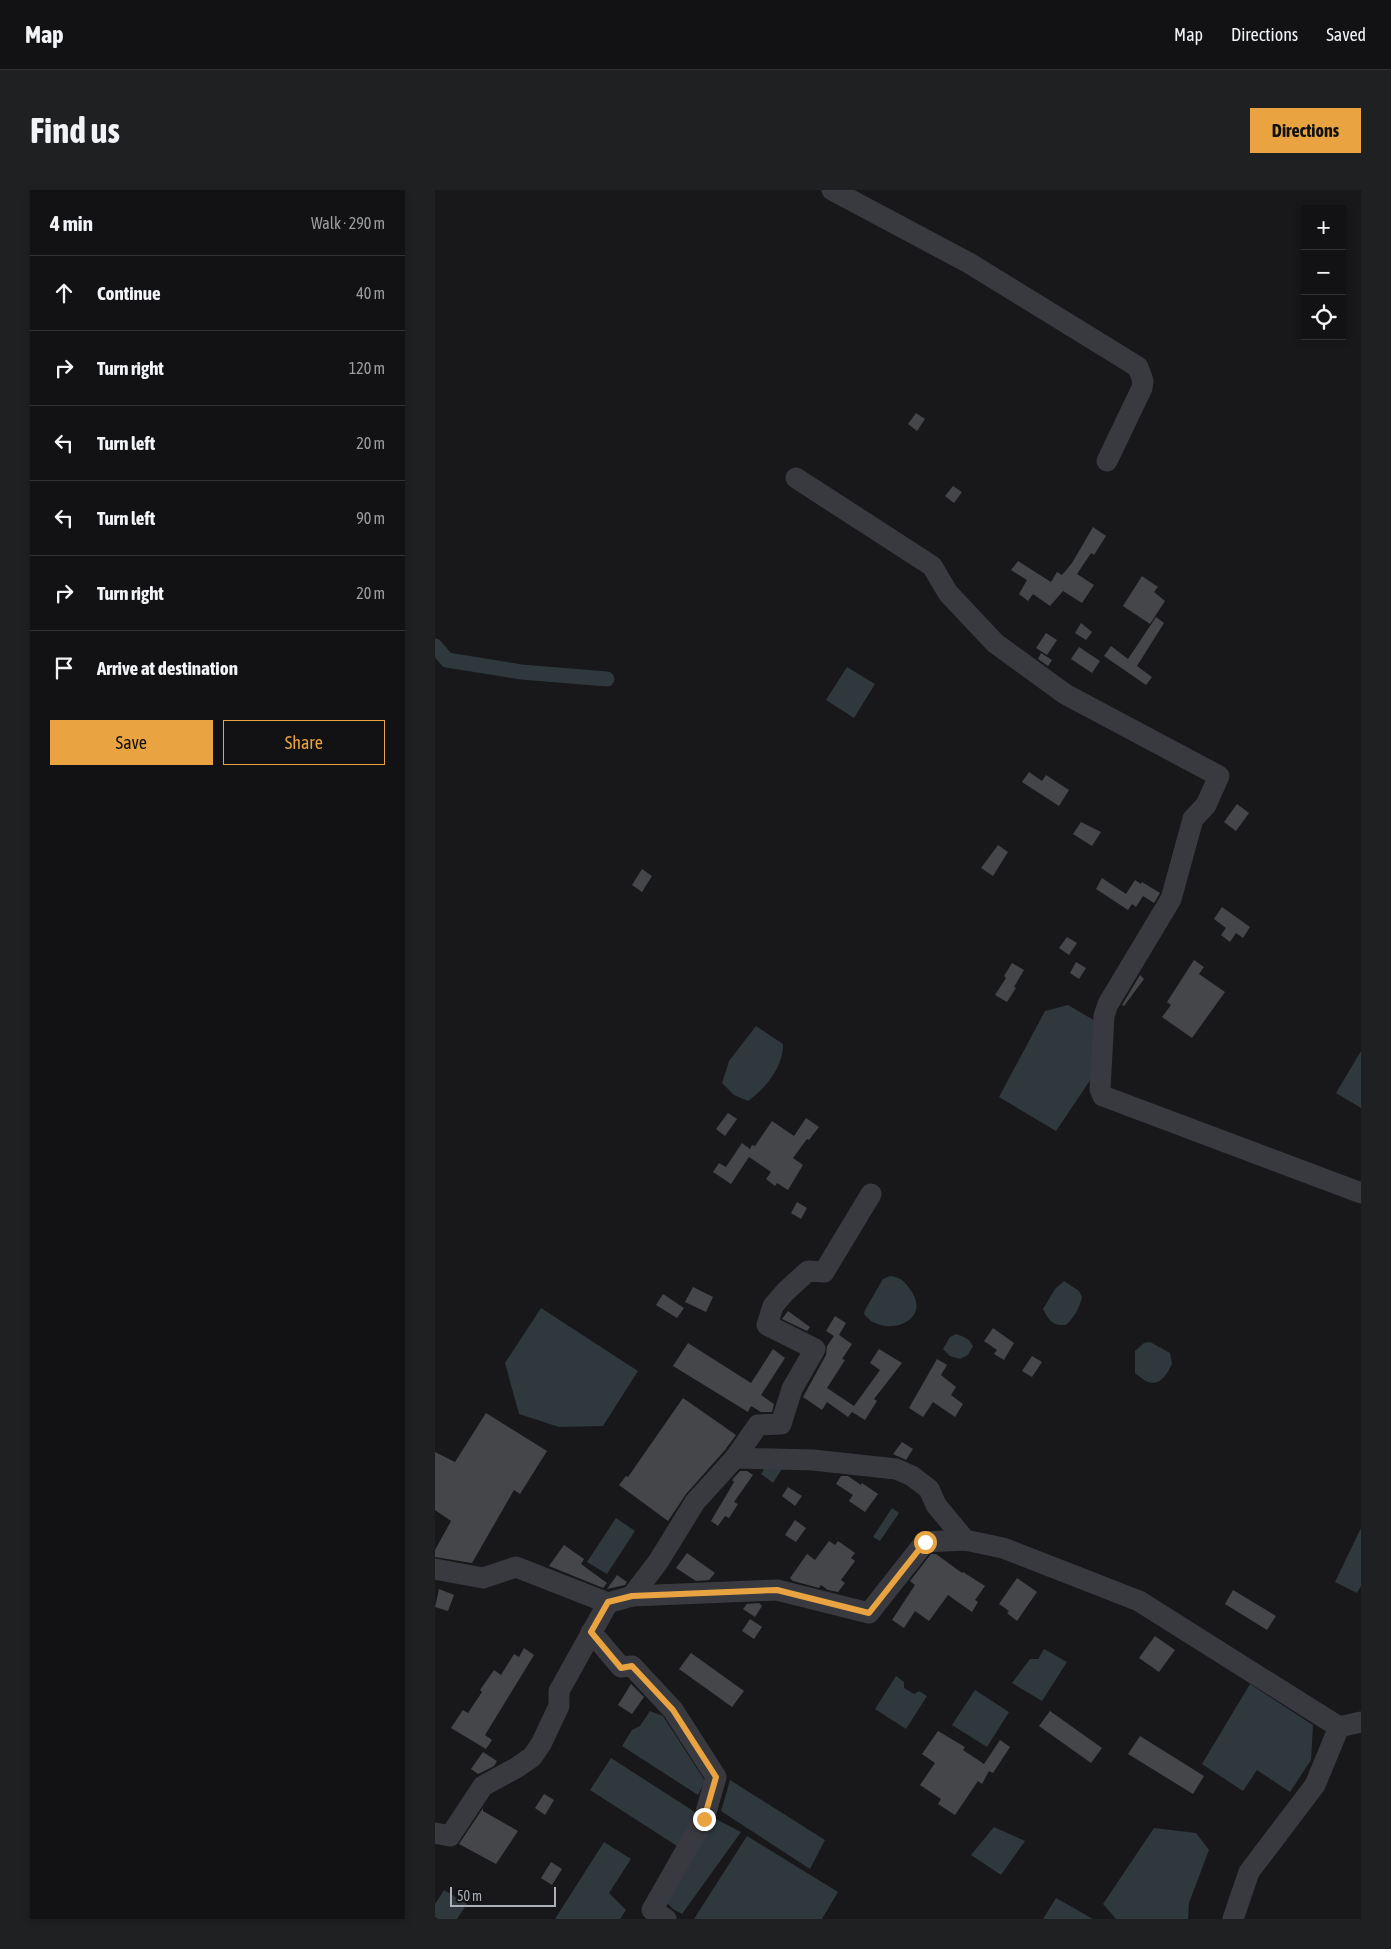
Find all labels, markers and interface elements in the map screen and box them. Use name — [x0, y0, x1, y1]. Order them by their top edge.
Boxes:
text: Map — [25, 21, 64, 48]
text: Map — [1174, 24, 1203, 45]
text: Directions — [1231, 24, 1298, 45]
text: Saved — [1326, 24, 1366, 45]
button: Directions — [1250, 108, 1361, 153]
text: Find us — [30, 110, 120, 150]
map controls — [1301, 205, 1346, 340]
button: + — [1301, 205, 1346, 250]
text: 4 min — [50, 211, 93, 235]
text: Walk · 290 m — [311, 214, 385, 232]
button: − — [1301, 250, 1346, 295]
icon: ahead — [50, 279, 78, 307]
text: Continue — [97, 282, 161, 304]
text: 40 m — [356, 284, 385, 302]
button: locate — [1301, 295, 1346, 340]
icon: right — [50, 354, 78, 382]
text: Turn right — [97, 357, 164, 379]
text: 120 m — [349, 359, 385, 377]
icon: left — [50, 429, 78, 457]
text: Turn left — [97, 432, 155, 454]
text: 20 m — [356, 434, 385, 452]
icon: left — [50, 504, 78, 532]
text: Turn left — [97, 507, 155, 529]
text: 90 m — [356, 509, 385, 527]
icon: right — [50, 579, 78, 607]
text: Turn right — [97, 582, 164, 604]
text: 20 m — [356, 584, 385, 602]
icon: arrive — [50, 654, 78, 682]
text: Arrive at destination — [97, 657, 238, 679]
button: Save — [50, 720, 213, 765]
button: Share — [223, 720, 385, 765]
route start — [914, 1531, 937, 1554]
route end — [693, 1808, 716, 1831]
scale bar — [450, 1884, 556, 1907]
text: 50 m — [457, 1888, 482, 1904]

